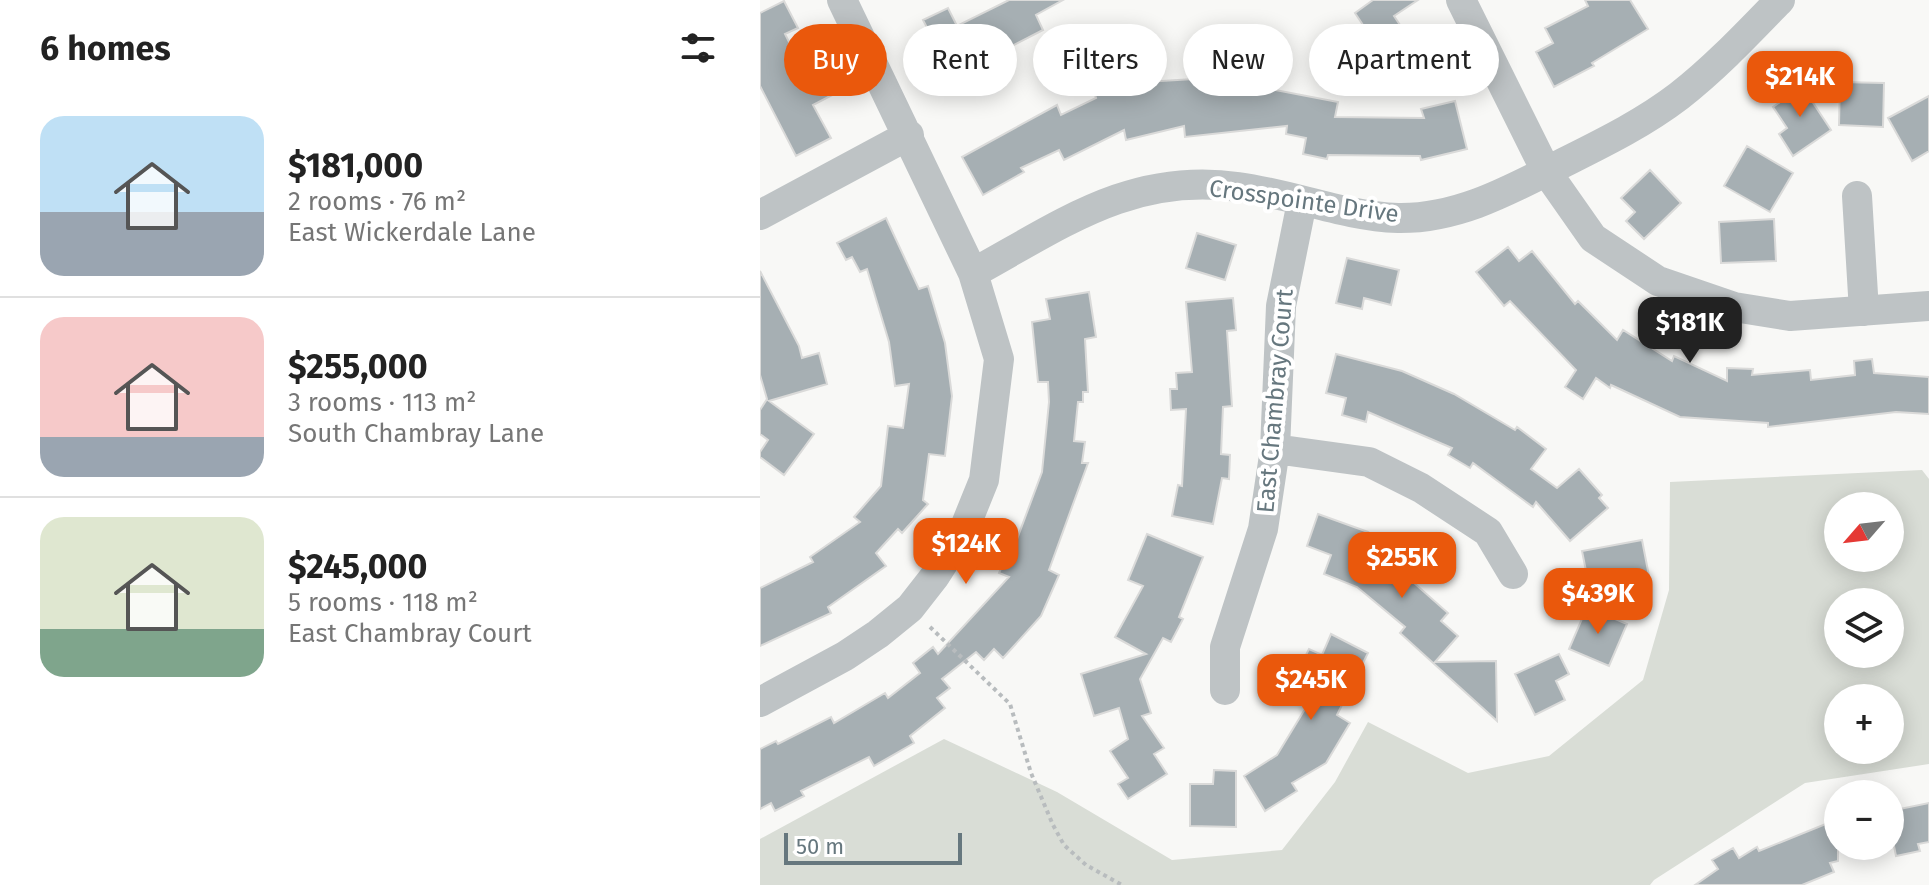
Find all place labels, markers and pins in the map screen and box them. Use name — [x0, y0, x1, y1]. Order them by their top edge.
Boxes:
pin: $214K — [1744, 51, 1856, 119]
pin: $181K — [1634, 297, 1746, 365]
pin: $124K — [910, 518, 1022, 586]
pin: $255K — [1346, 532, 1458, 600]
pin: $439K — [1542, 568, 1654, 636]
pin: $245K — [1255, 654, 1367, 722]

